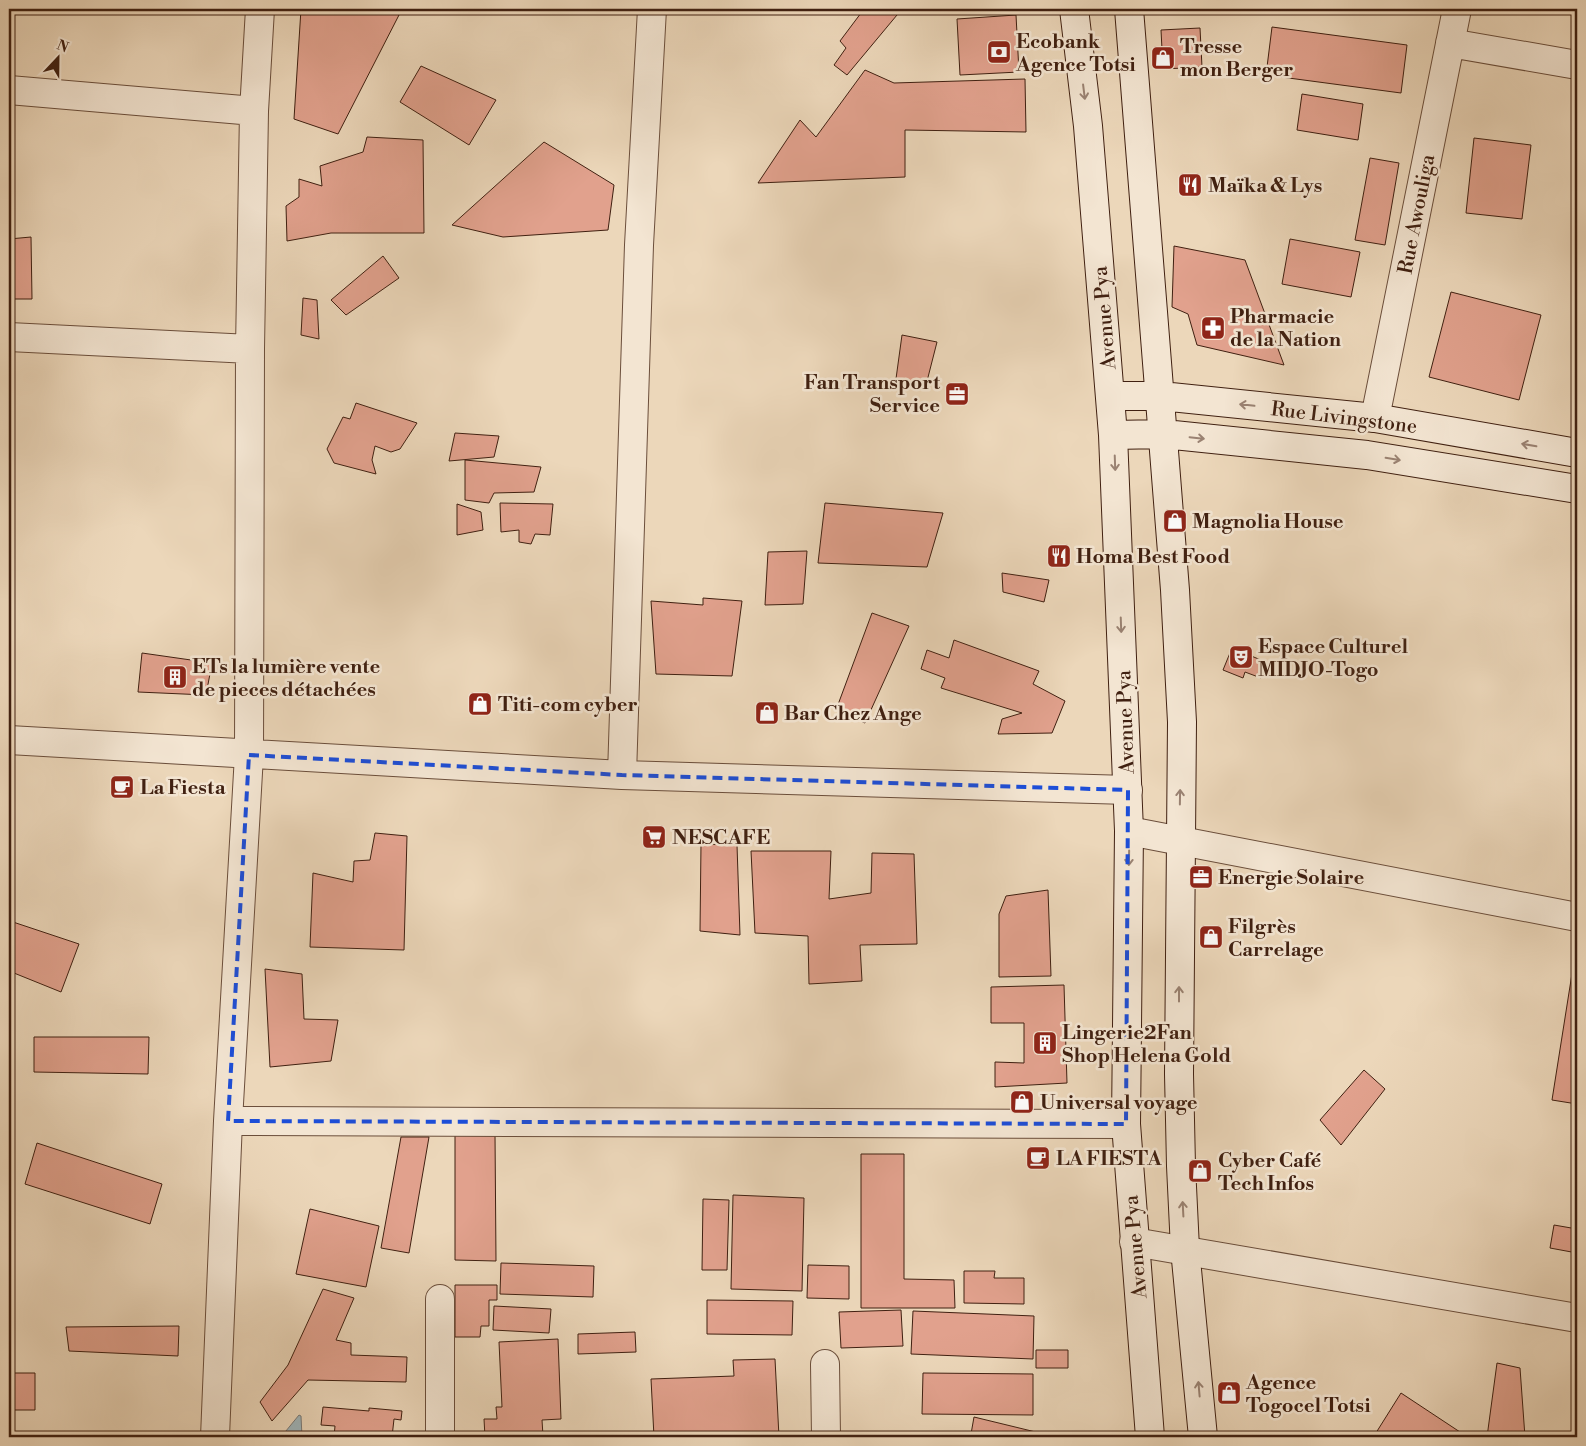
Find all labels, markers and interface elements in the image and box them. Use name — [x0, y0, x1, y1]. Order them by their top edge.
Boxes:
place label: Ecobank Agence Totsi — [1015, 30, 1136, 78]
north arrow — [32, 32, 82, 82]
place label: Tresse mon Berger — [1180, 35, 1293, 83]
text: N — [54, 36, 71, 57]
bank icon: Ecobank Agence Totsi — [986, 39, 1012, 65]
shop icon: Tresse mon Berger — [1150, 45, 1176, 71]
one-way arrow — [1079, 84, 1089, 100]
street label: Rue Awouliga — [1394, 151, 1441, 276]
restaurant icon: Maïka & Lys — [1177, 172, 1203, 198]
place label: Maïka & Lys — [1208, 174, 1322, 199]
street label: Avenue Pya — [1088, 264, 1123, 372]
place label: Pharmacie de la Nation — [1230, 305, 1342, 353]
pharmacy icon: Pharmacie de la Nation — [1200, 315, 1226, 341]
place label: Fan Transport Service — [804, 371, 941, 419]
office icon: Fan Transport Service — [944, 381, 970, 407]
street label: Rue Livingstone — [1269, 397, 1418, 440]
one-way arrow — [1239, 400, 1255, 410]
one-way arrow — [1189, 433, 1205, 442]
one-way arrow — [1522, 439, 1538, 449]
one-way arrow — [1110, 455, 1119, 471]
one-way arrow — [1385, 455, 1401, 465]
shop icon: Magnolia House — [1162, 508, 1188, 534]
place label: Magnolia House — [1192, 510, 1344, 535]
restaurant icon: Homa Best Food — [1046, 543, 1072, 569]
place label: Homa Best Food — [1076, 545, 1230, 570]
one-way arrow — [1117, 617, 1126, 633]
place label: Espace Culturel MIDJO-Togo — [1258, 635, 1408, 683]
theatre icon: Espace Culturel MIDJO-Togo — [1228, 644, 1254, 670]
place label: ETs la lumière vente de pieces détachées — [192, 655, 380, 703]
building icon: ETs la lumière vente de pieces détachées — [162, 664, 188, 690]
street label: Avenue Pya — [1112, 669, 1141, 775]
shop icon: Titi-com cyber — [467, 691, 493, 717]
place label: Titi-com cyber — [498, 693, 638, 718]
shop icon: Bar Chez Ange — [754, 700, 780, 726]
place label: Bar Chez Ange — [784, 702, 922, 727]
cafe icon: La Fiesta — [109, 774, 135, 800]
place label: La Fiesta — [140, 776, 226, 801]
one-way arrow — [1175, 789, 1185, 806]
supermarket icon: NESCAFE — [641, 824, 667, 850]
place label: NESCAFE — [672, 826, 770, 851]
one-way arrow — [1124, 850, 1134, 866]
office icon: Energie Solaire — [1188, 864, 1214, 890]
place label: Energie Solaire — [1218, 866, 1364, 891]
place label: Filgrès Carrelage — [1228, 915, 1324, 963]
shop icon: Filgrès Carrelage — [1198, 924, 1224, 950]
one-way arrow — [1174, 987, 1184, 1003]
place label: Lingerie2Fan Shop Helena Gold — [1062, 1021, 1231, 1069]
building icon: Lingerie2Fan Shop Helena Gold — [1032, 1030, 1058, 1056]
shop icon: Universal voyage — [1009, 1089, 1035, 1115]
place label: Universal voyage — [1040, 1091, 1198, 1116]
cafe icon: LA FIESTA — [1025, 1145, 1051, 1171]
place label: LA FIESTA — [1056, 1147, 1162, 1172]
place label: Cyber Café Tech Infos — [1218, 1149, 1321, 1197]
shop icon: Cyber Café Tech Infos — [1187, 1158, 1213, 1184]
street label: Avenue Pya — [1119, 1193, 1154, 1301]
one-way arrow — [1179, 1202, 1188, 1218]
place label: Agence Togocel Totsi — [1245, 1371, 1371, 1419]
shop icon: Agence Togocel Totsi — [1216, 1380, 1242, 1406]
one-way arrow — [1194, 1381, 1204, 1397]

